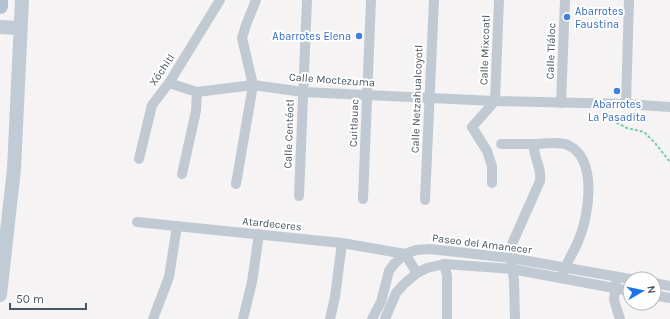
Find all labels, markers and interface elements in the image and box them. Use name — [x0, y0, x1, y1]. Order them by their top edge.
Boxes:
place label: Abarrotes Faustina — [575, 5, 624, 31]
marker: Abarrotes Faustina — [562, 12, 572, 22]
street label: Calle Mixcoatl — [477, 15, 493, 85]
street label: Calle Tláloc — [544, 22, 558, 80]
place label: Abarrotes Elena — [272, 30, 351, 43]
marker: Abarrotes Elena — [354, 31, 364, 41]
street label: Calle Netzahualcoyotl — [409, 45, 425, 153]
street label: Xóchitl — [147, 51, 177, 89]
street label: Calle Moctezuma — [289, 71, 375, 89]
marker: Abarrotes La Pasadita — [612, 86, 622, 96]
street label: Cuitlauac — [347, 98, 361, 147]
place label: Abarrotes La Pasadita — [588, 98, 646, 124]
street label: Calle Centéotl — [281, 99, 297, 169]
street label: Atardeceres — [242, 214, 302, 234]
street label: Paseo del Amanecer — [431, 231, 533, 257]
north arrow — [622, 271, 662, 311]
scale bar — [10, 285, 86, 311]
text: N — [644, 285, 658, 294]
text: 50 m — [16, 292, 44, 306]

